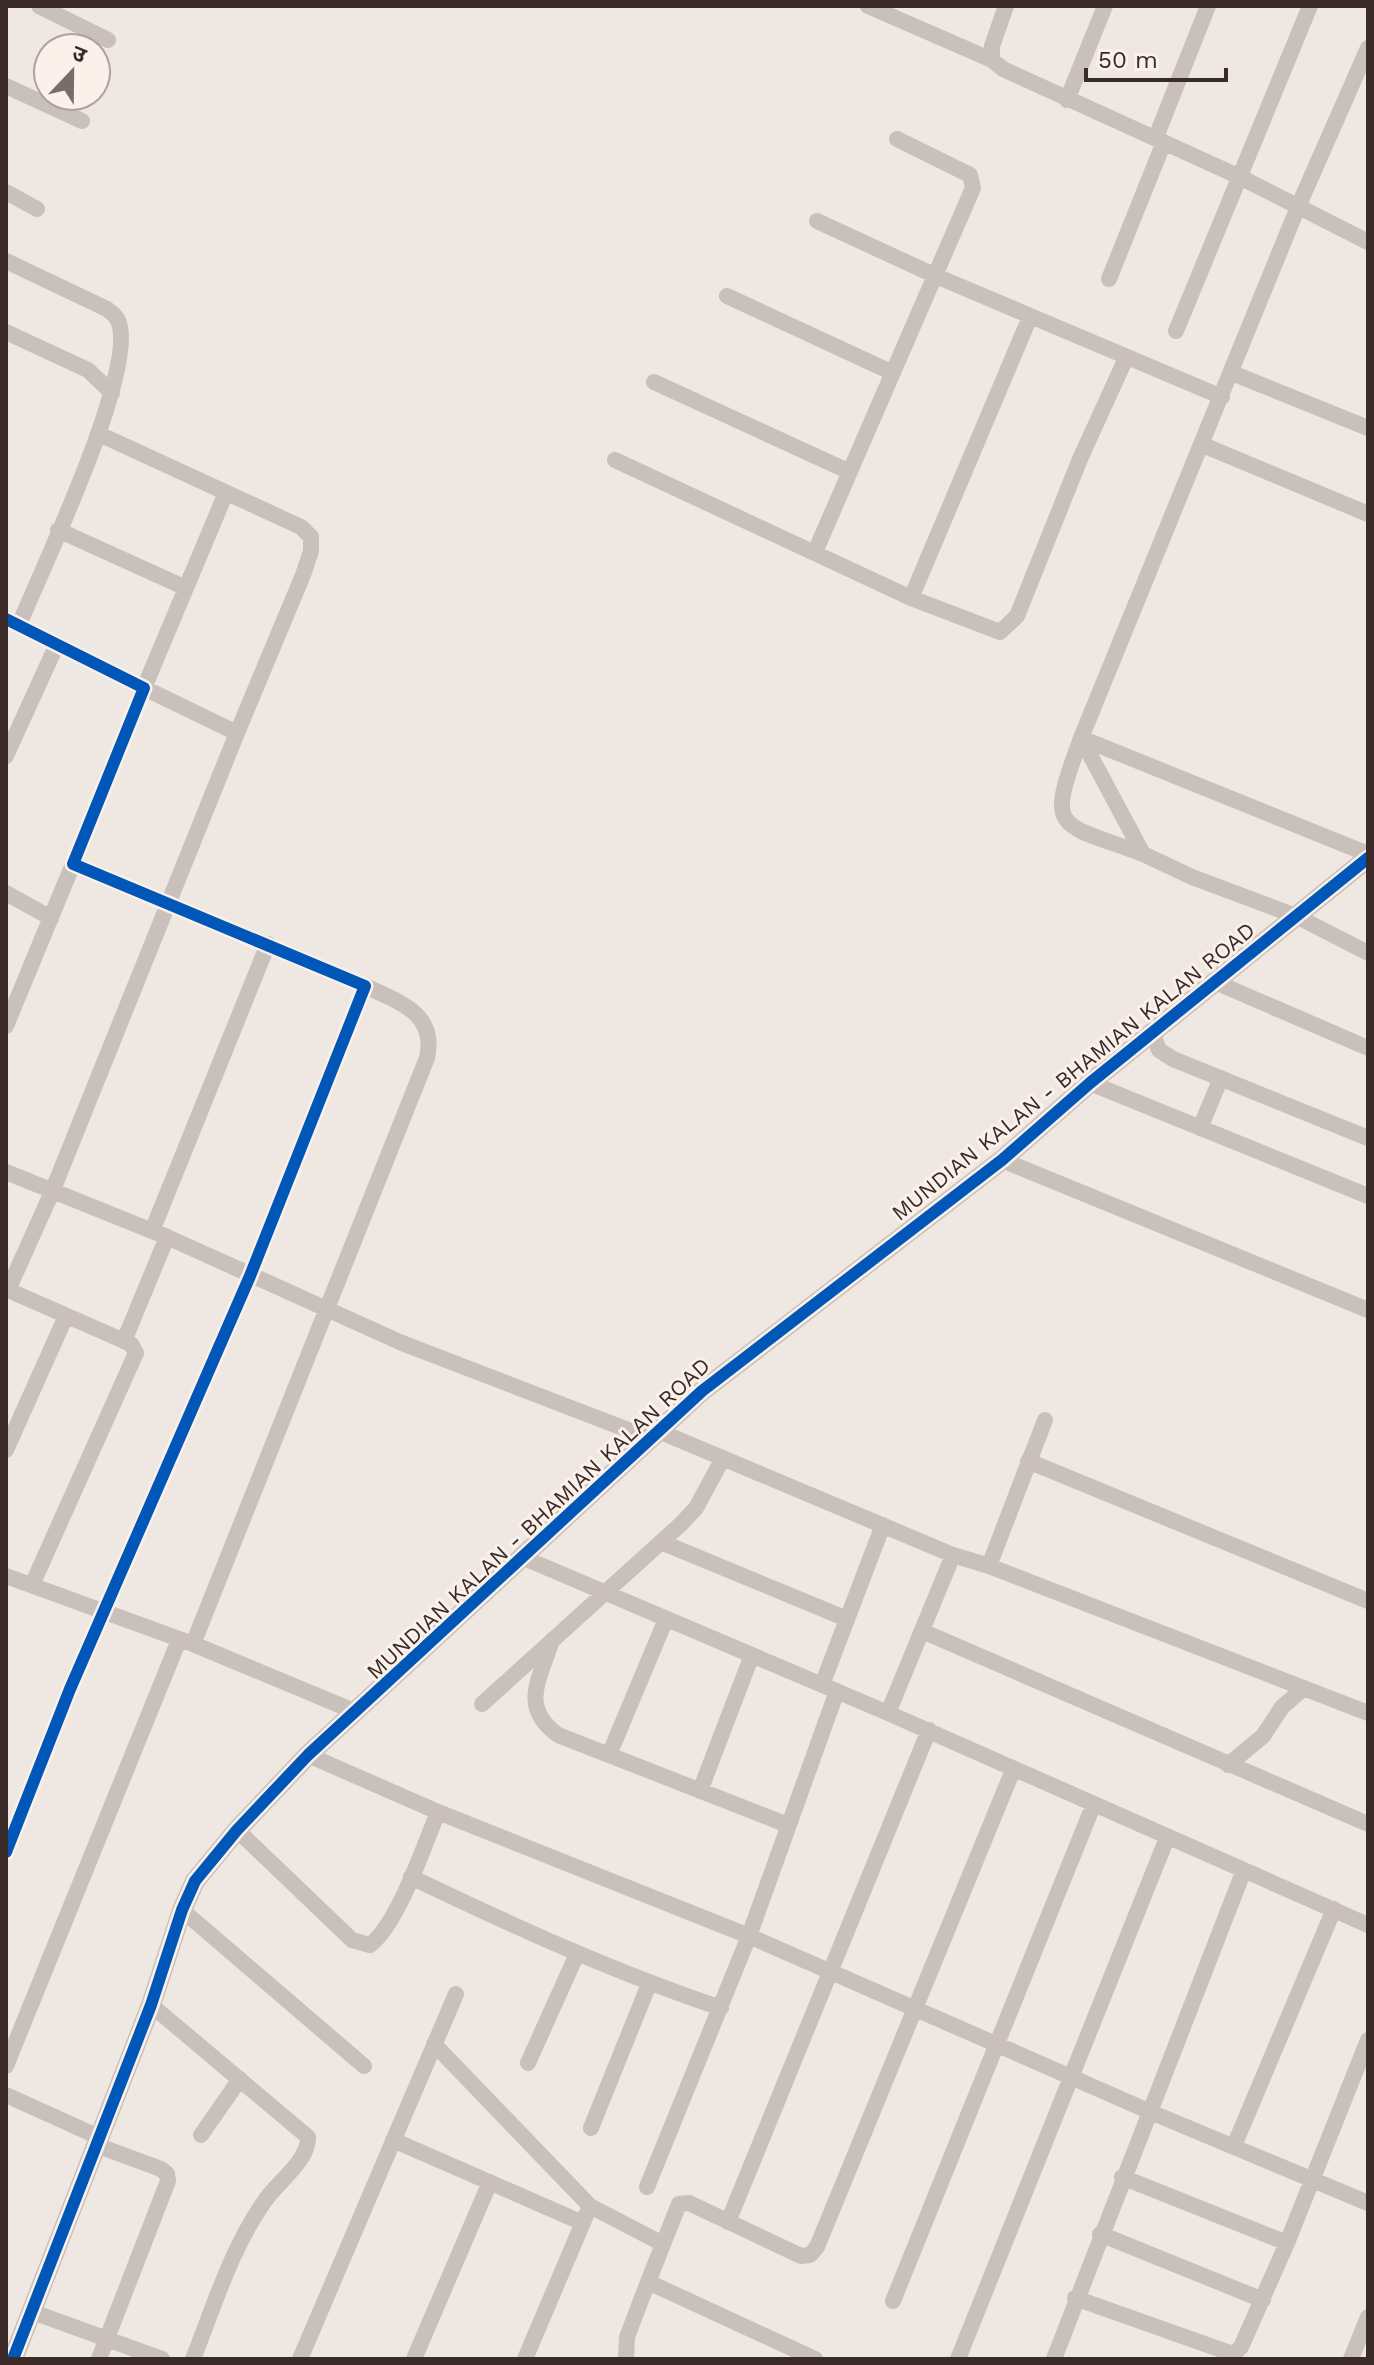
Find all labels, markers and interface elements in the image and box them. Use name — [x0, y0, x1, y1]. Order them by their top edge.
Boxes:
north arrow — [32, 32, 112, 112]
scale bar — [1086, 32, 1226, 82]
text: उ — [69, 40, 91, 68]
text: 50 m — [1098, 46, 1158, 74]
street label: MUNDIAN KALAN - BHAMIAN KALAN ROAD — [887, 917, 1260, 1226]
street label: MUNDIAN KALAN - BHAMIAN KALAN ROAD — [362, 1352, 715, 1684]

